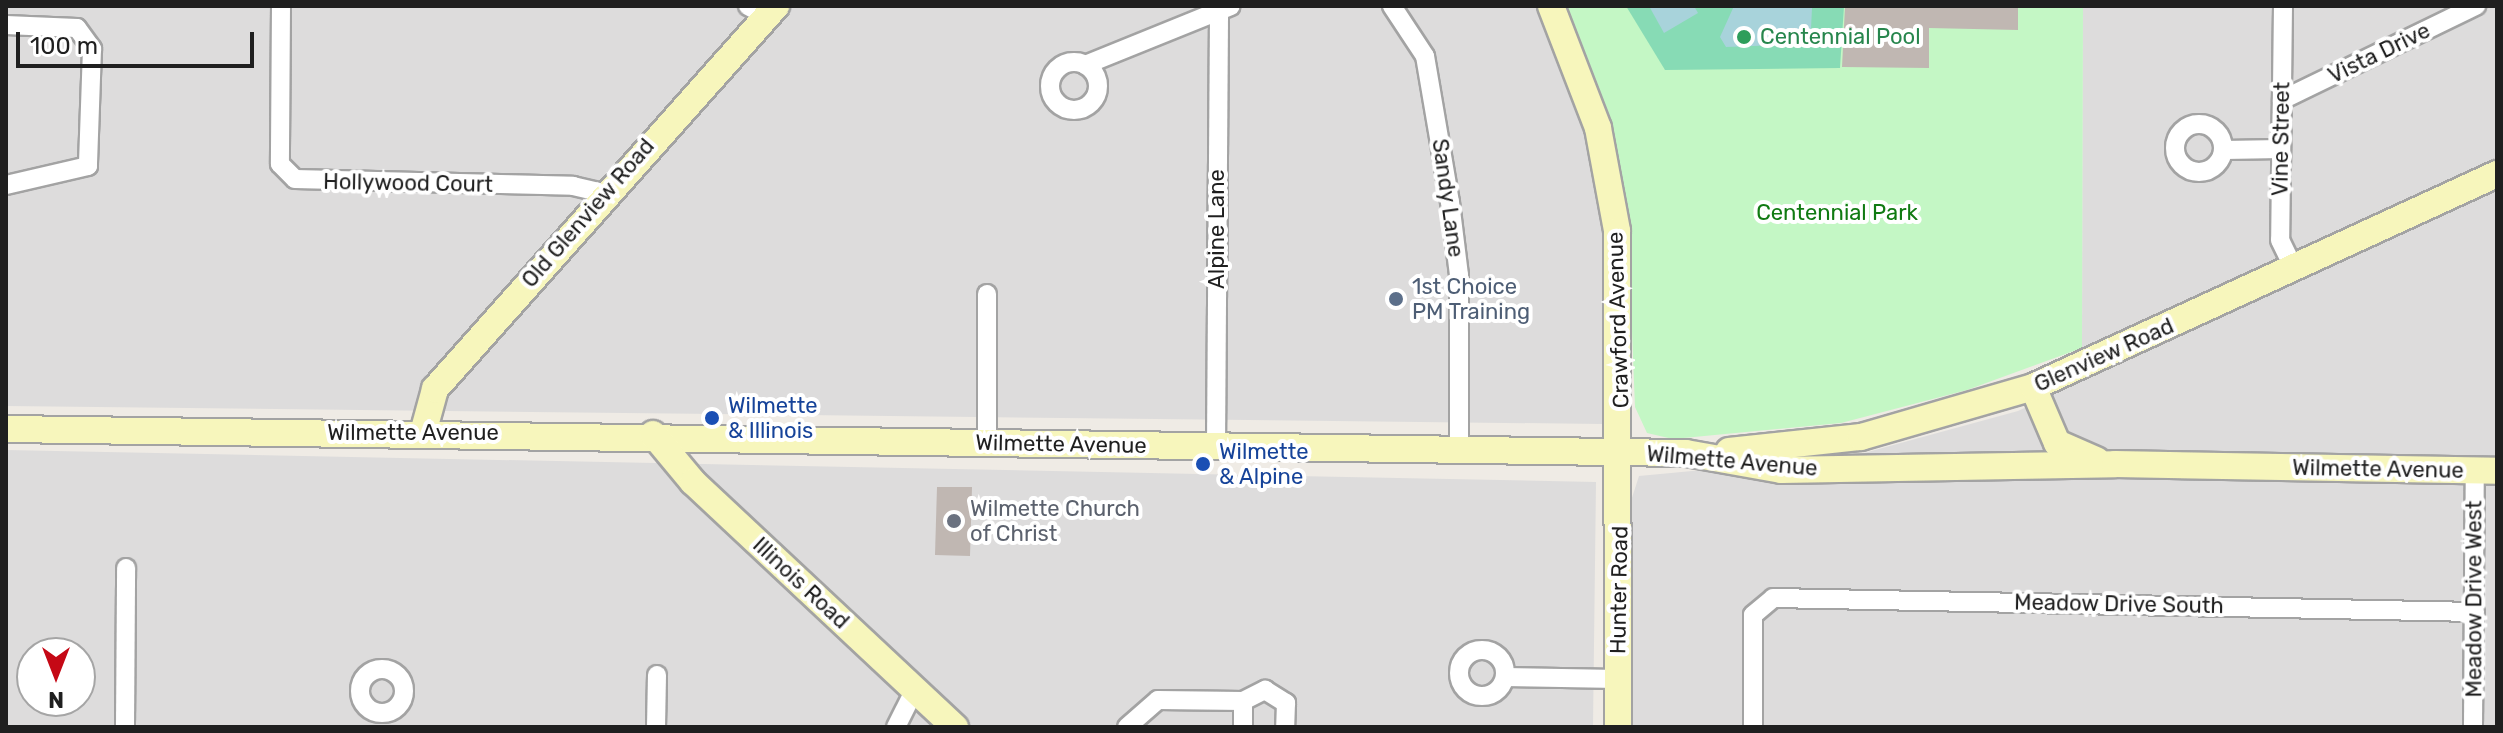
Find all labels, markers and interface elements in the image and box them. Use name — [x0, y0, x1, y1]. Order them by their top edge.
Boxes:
scale bar — [20, 16, 258, 66]
street label: Vista Drive — [2324, 17, 2434, 89]
place label: Centennial Pool — [1760, 24, 1921, 50]
marker: Centennial Pool — [1735, 28, 1753, 46]
text: 100 m — [30, 32, 98, 60]
street label: Vine Street — [2267, 82, 2295, 196]
street label: Old Glenview Road — [516, 133, 660, 293]
street label: Sandy Lane — [1427, 137, 1469, 259]
street label: Hollywood Court — [323, 168, 493, 198]
street label: Alpine Lane — [1204, 169, 1230, 289]
park label: Centennial Park — [1756, 200, 1918, 226]
street label: Crawford Avenue — [1602, 231, 1634, 409]
place label: 1st Choice PM Training — [1412, 273, 1531, 324]
marker: 1st Choice PM Training — [1387, 290, 1405, 308]
street label: Glenview Road — [2030, 312, 2178, 398]
place label: Wilmette & Illinois — [728, 392, 818, 444]
marker: Wilmette & Illinois — [703, 409, 721, 427]
street label: Wilmette Avenue — [327, 420, 499, 446]
street label: Wilmette Avenue — [975, 429, 1147, 459]
place label: Wilmette & Alpine — [1219, 438, 1309, 490]
street label: Wilmette Avenue — [1645, 440, 1819, 482]
street label: Wilmette Avenue — [2292, 454, 2464, 484]
marker: Wilmette & Alpine — [1194, 455, 1212, 473]
place label: Wilmette Church of Christ — [970, 495, 1140, 546]
street label: Meadow Drive West — [2461, 500, 2487, 698]
marker: Wilmette Church of Christ — [945, 512, 963, 530]
street label: Hunter Road — [1605, 525, 1633, 655]
street label: Illinois Road — [747, 532, 855, 634]
street label: Meadow Drive South — [2014, 589, 2224, 619]
north arrow — [16, 637, 96, 717]
text: N — [48, 686, 64, 713]

